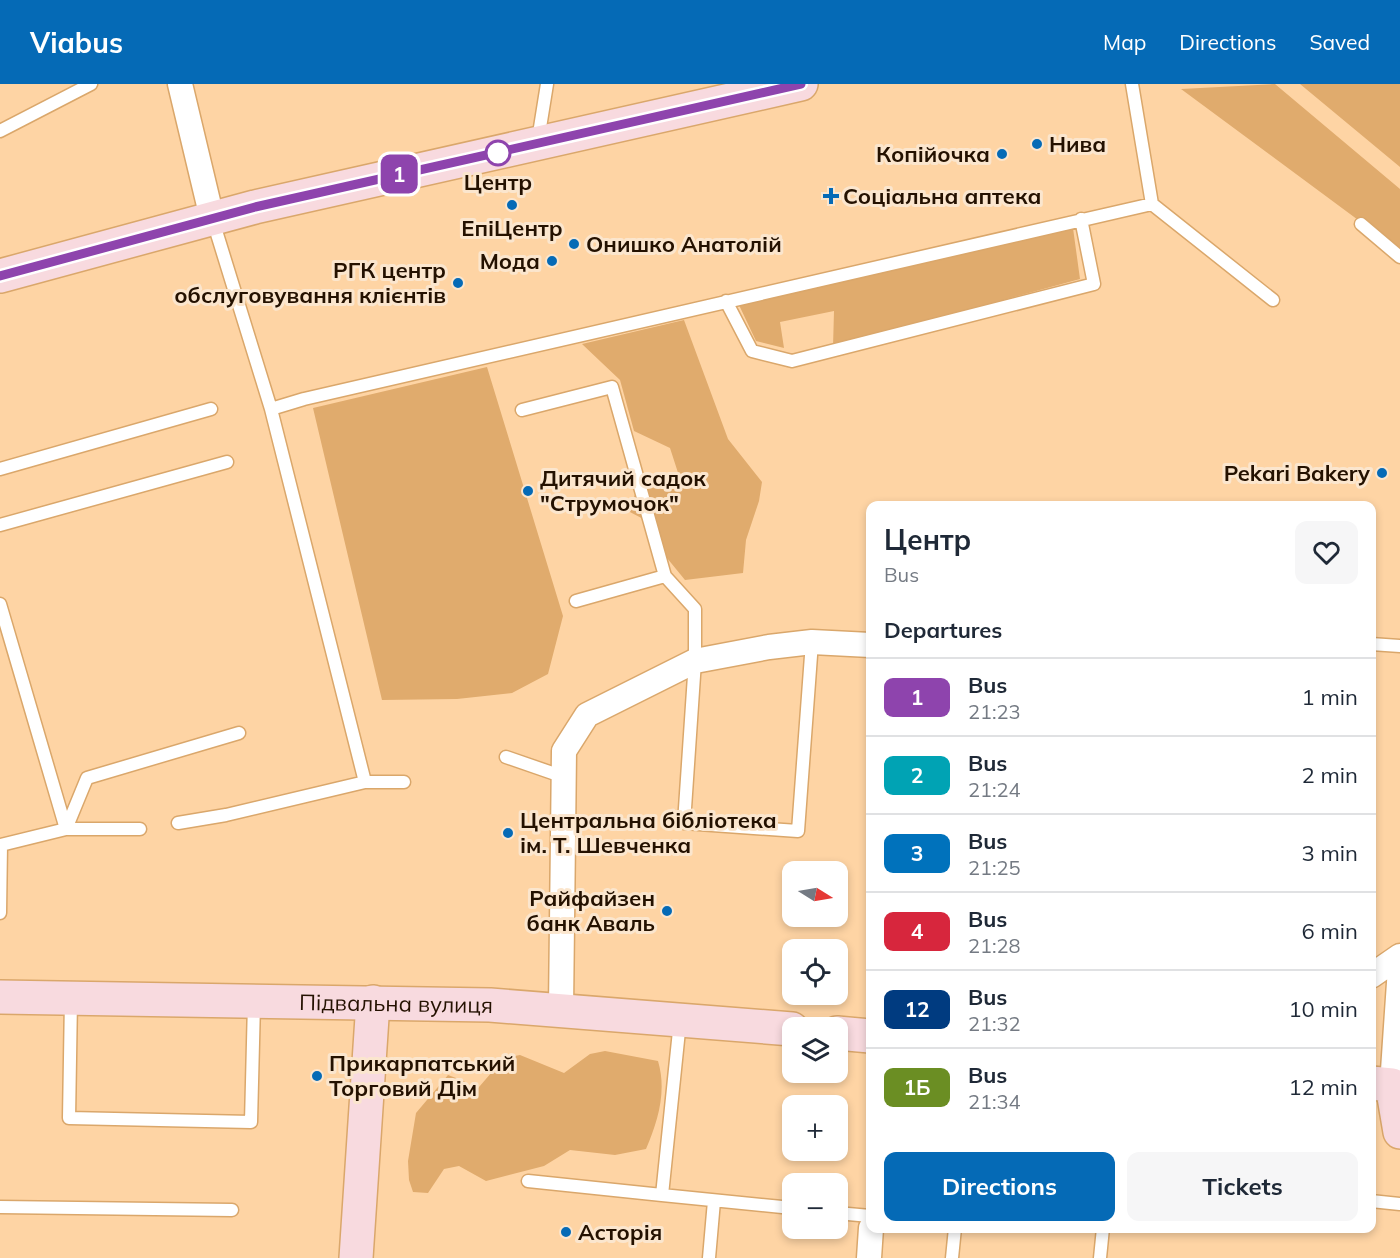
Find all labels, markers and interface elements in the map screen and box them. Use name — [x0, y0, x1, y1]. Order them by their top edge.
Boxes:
text: Viabus — [30, 25, 123, 60]
text: Map — [1103, 29, 1146, 55]
text: Directions — [1179, 29, 1276, 55]
text: Saved — [1309, 29, 1370, 55]
place label: Нива — [1049, 130, 1106, 158]
marker: Нива — [1030, 137, 1044, 151]
marker: Центр — [485, 140, 511, 166]
place label: Копійочка — [876, 140, 990, 168]
marker: Копійочка — [995, 147, 1009, 161]
line badge: 1 — [380, 154, 418, 194]
text: 1 — [393, 161, 405, 187]
place label: Центр — [464, 168, 532, 196]
place label: Соціальна аптека — [843, 182, 1041, 210]
marker: Соціальна аптека — [824, 189, 838, 203]
marker: ЕпіЦентр — [505, 198, 519, 212]
place label: ЕпіЦентр — [461, 214, 563, 242]
place label: Онишко Анатолій — [586, 230, 782, 258]
marker: Онишко Анатолій — [567, 237, 581, 251]
place label: Мода — [480, 247, 540, 275]
marker: Мода — [545, 254, 559, 268]
place label: РГК центр обслуговування клієнтів — [174, 256, 446, 309]
marker: РГК центр обслуговування клієнтів — [451, 276, 465, 290]
place label: Pekari Bakery — [1224, 459, 1370, 487]
place label: Дитячий садок "Струмочок" — [540, 464, 706, 517]
marker: Pekari Bakery — [1375, 466, 1389, 480]
marker: Дитячий садок "Струмочок" — [521, 484, 535, 498]
button: heart — [1295, 521, 1358, 584]
text: Центр — [884, 522, 971, 557]
text: Bus — [884, 562, 919, 587]
text: Departures — [884, 616, 1002, 644]
text: Bus — [968, 671, 1007, 699]
text: 1 min — [1302, 683, 1358, 711]
text: 1 — [911, 684, 923, 710]
text: 21:23 — [968, 699, 1021, 724]
text: Bus — [968, 749, 1007, 777]
text: 2 min — [1302, 761, 1358, 789]
text: 2 — [911, 762, 923, 788]
text: 21:24 — [968, 777, 1021, 802]
place label: Центральна бібліотека ім. Т. Шевченка — [520, 806, 777, 859]
marker: Центральна бібліотека ім. Т. Шевченка — [501, 826, 515, 840]
text: Bus — [968, 827, 1007, 855]
text: 3 min — [1302, 839, 1358, 867]
text: 3 — [911, 840, 923, 866]
text: 21:25 — [968, 855, 1021, 880]
north arrow — [782, 861, 848, 927]
map controls — [782, 861, 848, 1239]
place label: Райфайзен банк Аваль — [527, 884, 655, 937]
marker: Райфайзен банк Аваль — [660, 904, 674, 918]
text: Bus — [968, 905, 1007, 933]
text: 6 min — [1302, 917, 1358, 945]
text: 4 — [911, 918, 923, 944]
text: 21:28 — [968, 933, 1021, 958]
button: locate — [782, 939, 848, 1005]
text: Bus — [968, 983, 1007, 1011]
street label: Підвальна вулиця — [299, 988, 493, 1019]
text: 10 min — [1288, 995, 1358, 1023]
text: 12 — [904, 996, 930, 1022]
text: 21:32 — [968, 1011, 1021, 1036]
button: layers — [782, 1017, 848, 1083]
place label: Прикарпатський Торговий Дім — [329, 1049, 515, 1102]
text: Bus — [968, 1061, 1007, 1089]
marker: Прикарпатський Торговий Дім — [310, 1069, 324, 1083]
text: 12 min — [1288, 1073, 1358, 1101]
text: 1Б — [903, 1074, 931, 1100]
text: 21:34 — [968, 1089, 1021, 1114]
button: + — [782, 1095, 848, 1161]
button: Directions — [884, 1152, 1115, 1221]
button: Tickets — [1127, 1152, 1358, 1221]
button: − — [782, 1173, 848, 1239]
place label: Асторія — [578, 1218, 662, 1246]
marker: Асторія — [559, 1225, 573, 1239]

